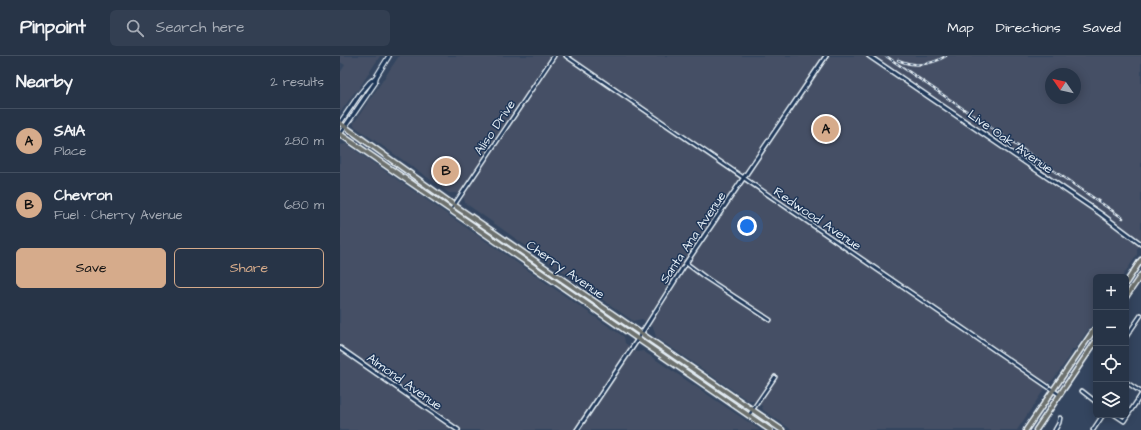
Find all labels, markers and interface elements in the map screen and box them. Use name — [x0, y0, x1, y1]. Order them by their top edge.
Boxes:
search box — [110, 10, 390, 46]
text: Pinpoint — [20, 14, 86, 41]
icon: search — [124, 17, 146, 39]
text: Search here — [156, 17, 244, 38]
text: Map — [947, 18, 974, 38]
text: Directions — [996, 18, 1061, 38]
text: Saved — [1083, 18, 1121, 38]
north arrow — [1045, 68, 1081, 104]
text: Nearby — [16, 70, 73, 94]
text: 2 results — [270, 73, 324, 91]
street label: Aliso Drive — [470, 97, 520, 159]
street label: Live Oak Avenue — [964, 106, 1057, 178]
pin: A — [813, 114, 839, 144]
text: SAIA — [54, 121, 85, 142]
text: A — [25, 132, 33, 150]
text: 280 m — [285, 132, 324, 150]
text: Place — [54, 142, 86, 160]
pin: B — [433, 156, 459, 186]
street label: Redwood Avenue — [770, 183, 865, 255]
text: Chevron — [54, 185, 112, 206]
street label: Santa Ana Avenue — [655, 188, 730, 287]
text: B — [24, 196, 34, 214]
text: 680 m — [284, 196, 324, 214]
text: Fuel · Cherry Avenue — [54, 206, 183, 224]
your location — [737, 216, 757, 236]
street label: Cherry Avenue — [522, 236, 608, 304]
button: Save — [16, 248, 166, 288]
button: Share — [174, 248, 324, 288]
map controls — [1093, 274, 1129, 418]
button: + — [1093, 274, 1129, 310]
button: − — [1093, 310, 1129, 346]
button: locate — [1093, 346, 1129, 382]
street label: Almond Avenue — [363, 349, 446, 415]
button: layers — [1093, 382, 1129, 418]

